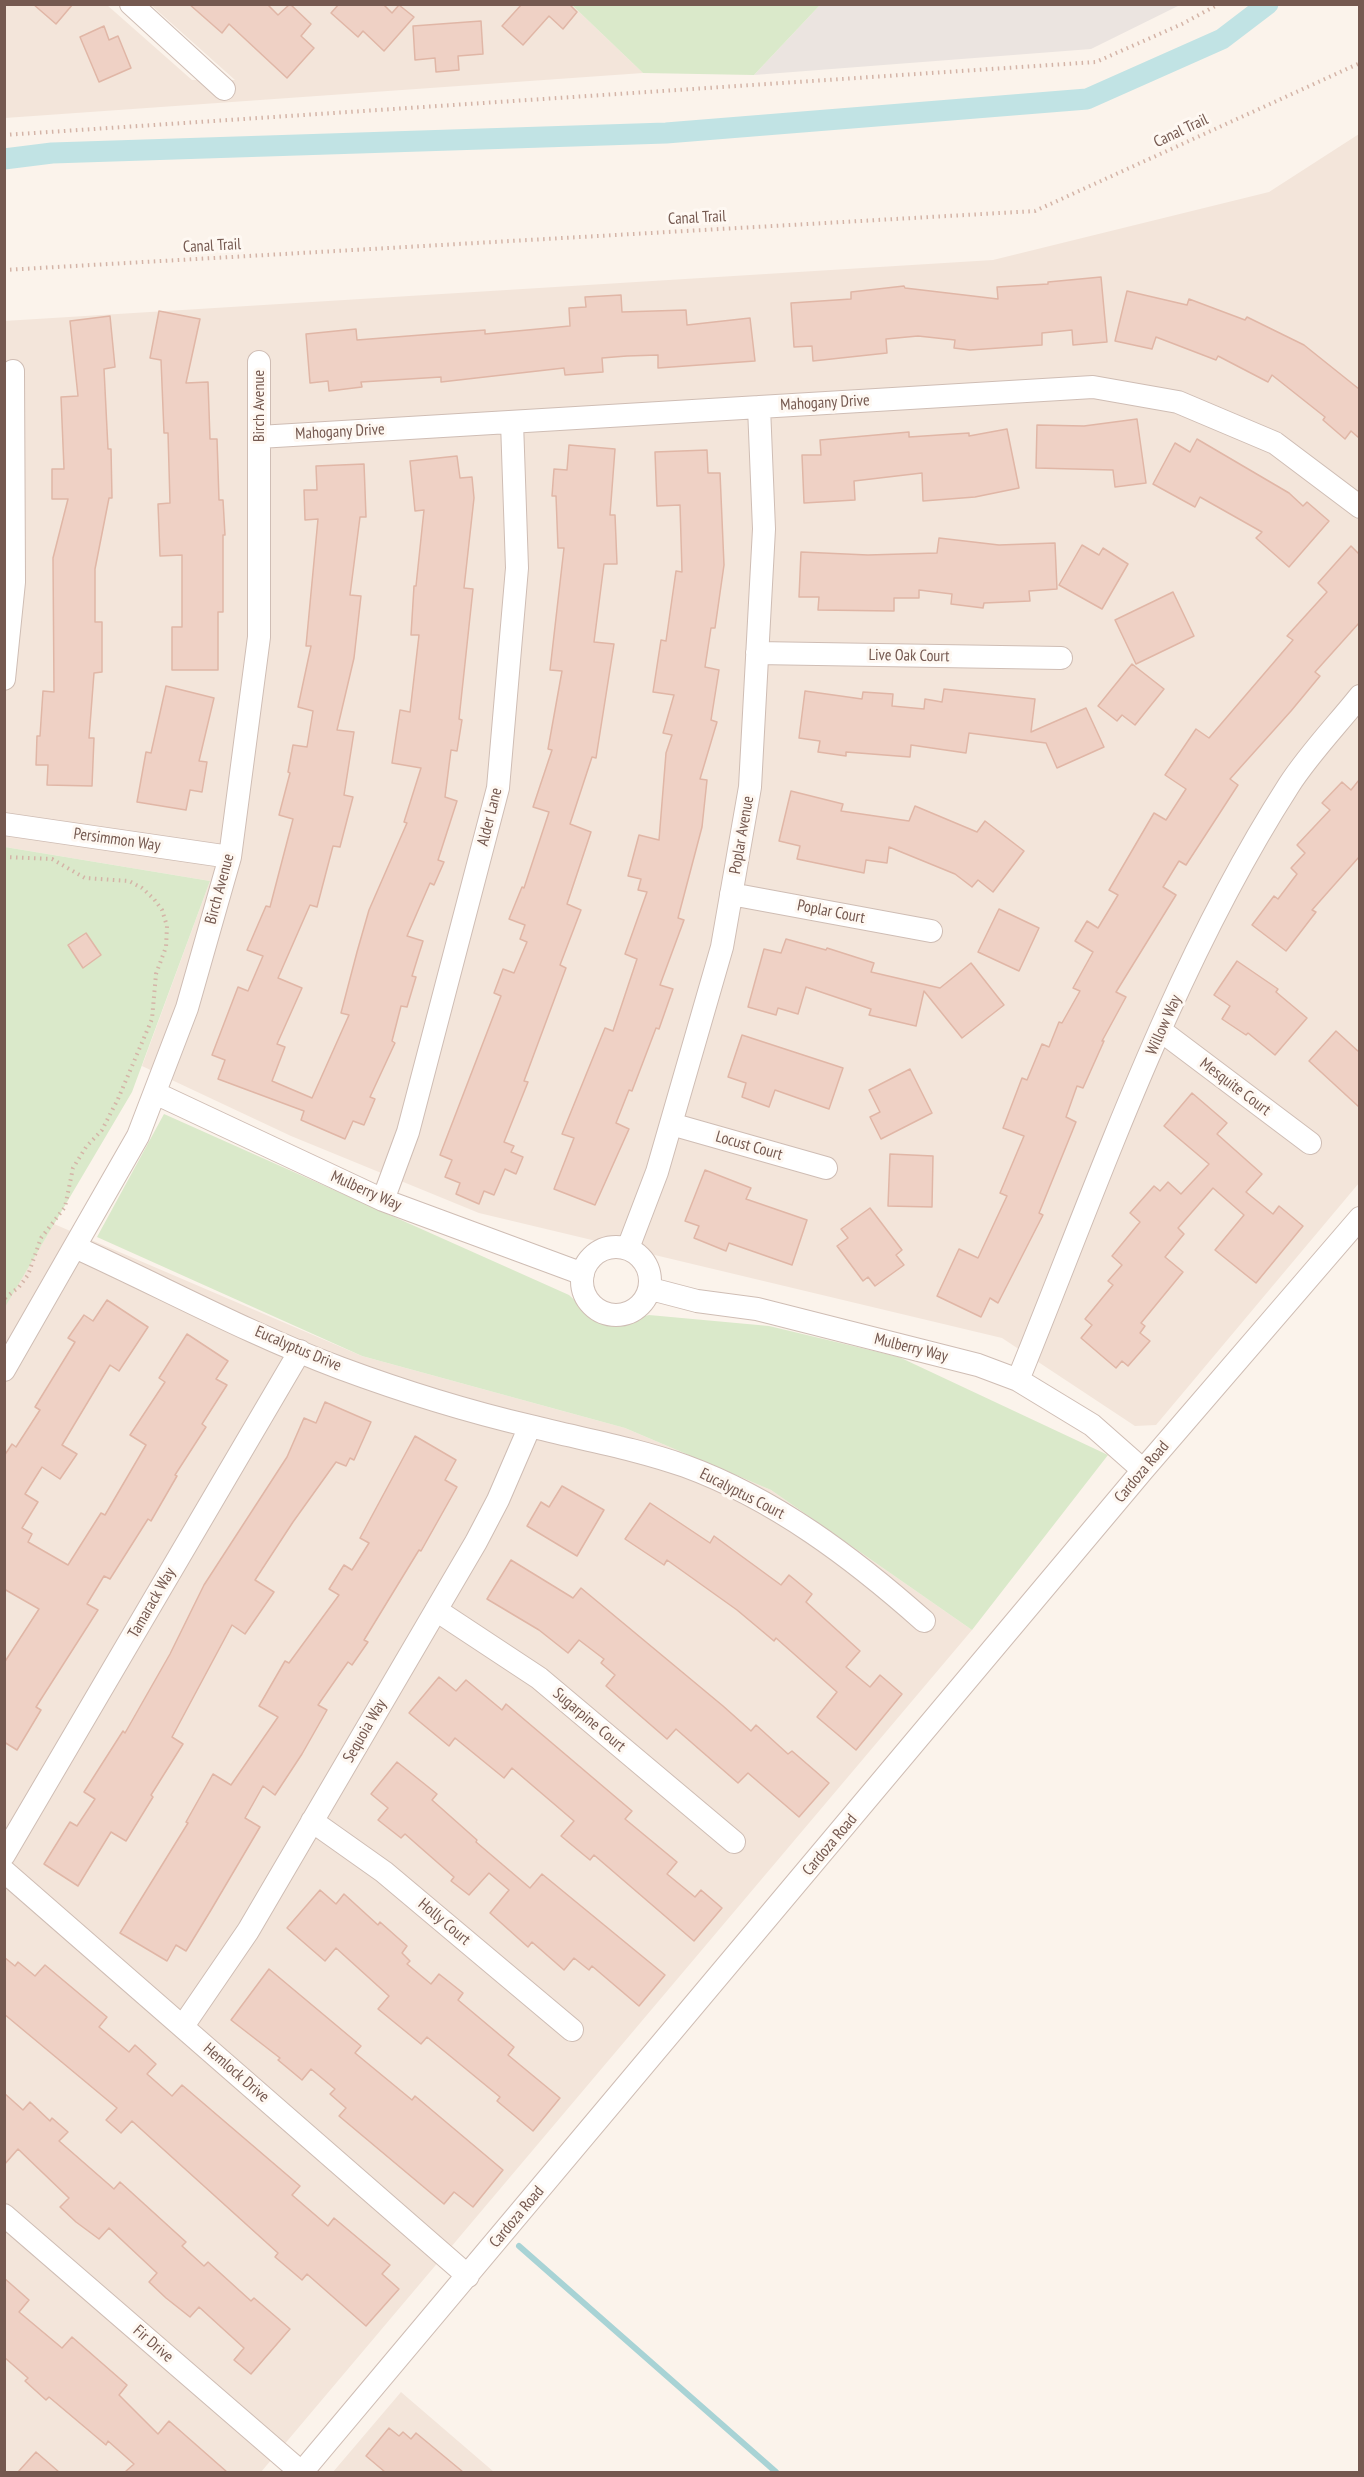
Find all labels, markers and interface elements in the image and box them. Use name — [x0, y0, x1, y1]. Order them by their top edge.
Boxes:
street label: Canal Trail — [1151, 110, 1211, 152]
street label: Canal Trail — [668, 207, 726, 229]
street label: Canal Trail — [183, 235, 241, 257]
street label: Birch Avenue — [249, 370, 269, 442]
street label: Mahogany Drive — [780, 391, 870, 415]
street label: Mahogany Drive — [295, 420, 385, 444]
street label: Live Oak Court — [868, 646, 950, 666]
street label: Alder Lane — [474, 786, 506, 848]
street label: Poplar Avenue — [726, 794, 758, 876]
street label: Persimmon Way — [72, 824, 162, 856]
street label: Birch Avenue — [201, 852, 239, 926]
street label: Poplar Court — [796, 896, 866, 928]
street label: Willow Way — [1142, 992, 1186, 1058]
street label: Mesquite Court — [1196, 1054, 1274, 1120]
street label: Locust Court — [713, 1127, 785, 1165]
street label: Mulberry Way — [328, 1167, 404, 1215]
street label: Eucalyptus Drive — [252, 1322, 344, 1376]
street label: Mulberry Way — [872, 1330, 950, 1366]
street label: Cardoza Road — [1111, 1437, 1173, 1507]
street label: Eucalyptus Court — [696, 1464, 788, 1524]
street label: Tamarack Way — [124, 1565, 180, 1641]
street label: Sugarpine Court — [549, 1684, 629, 1756]
street label: Sequoia Way — [339, 1696, 391, 1766]
street label: Cardoza Road — [799, 1810, 861, 1880]
street label: Holly Court — [414, 1895, 474, 1949]
street label: Hemlock Drive — [199, 2039, 273, 2107]
street label: Cardoza Road — [486, 2182, 548, 2252]
street label: Fir Drive — [129, 2321, 177, 2367]

